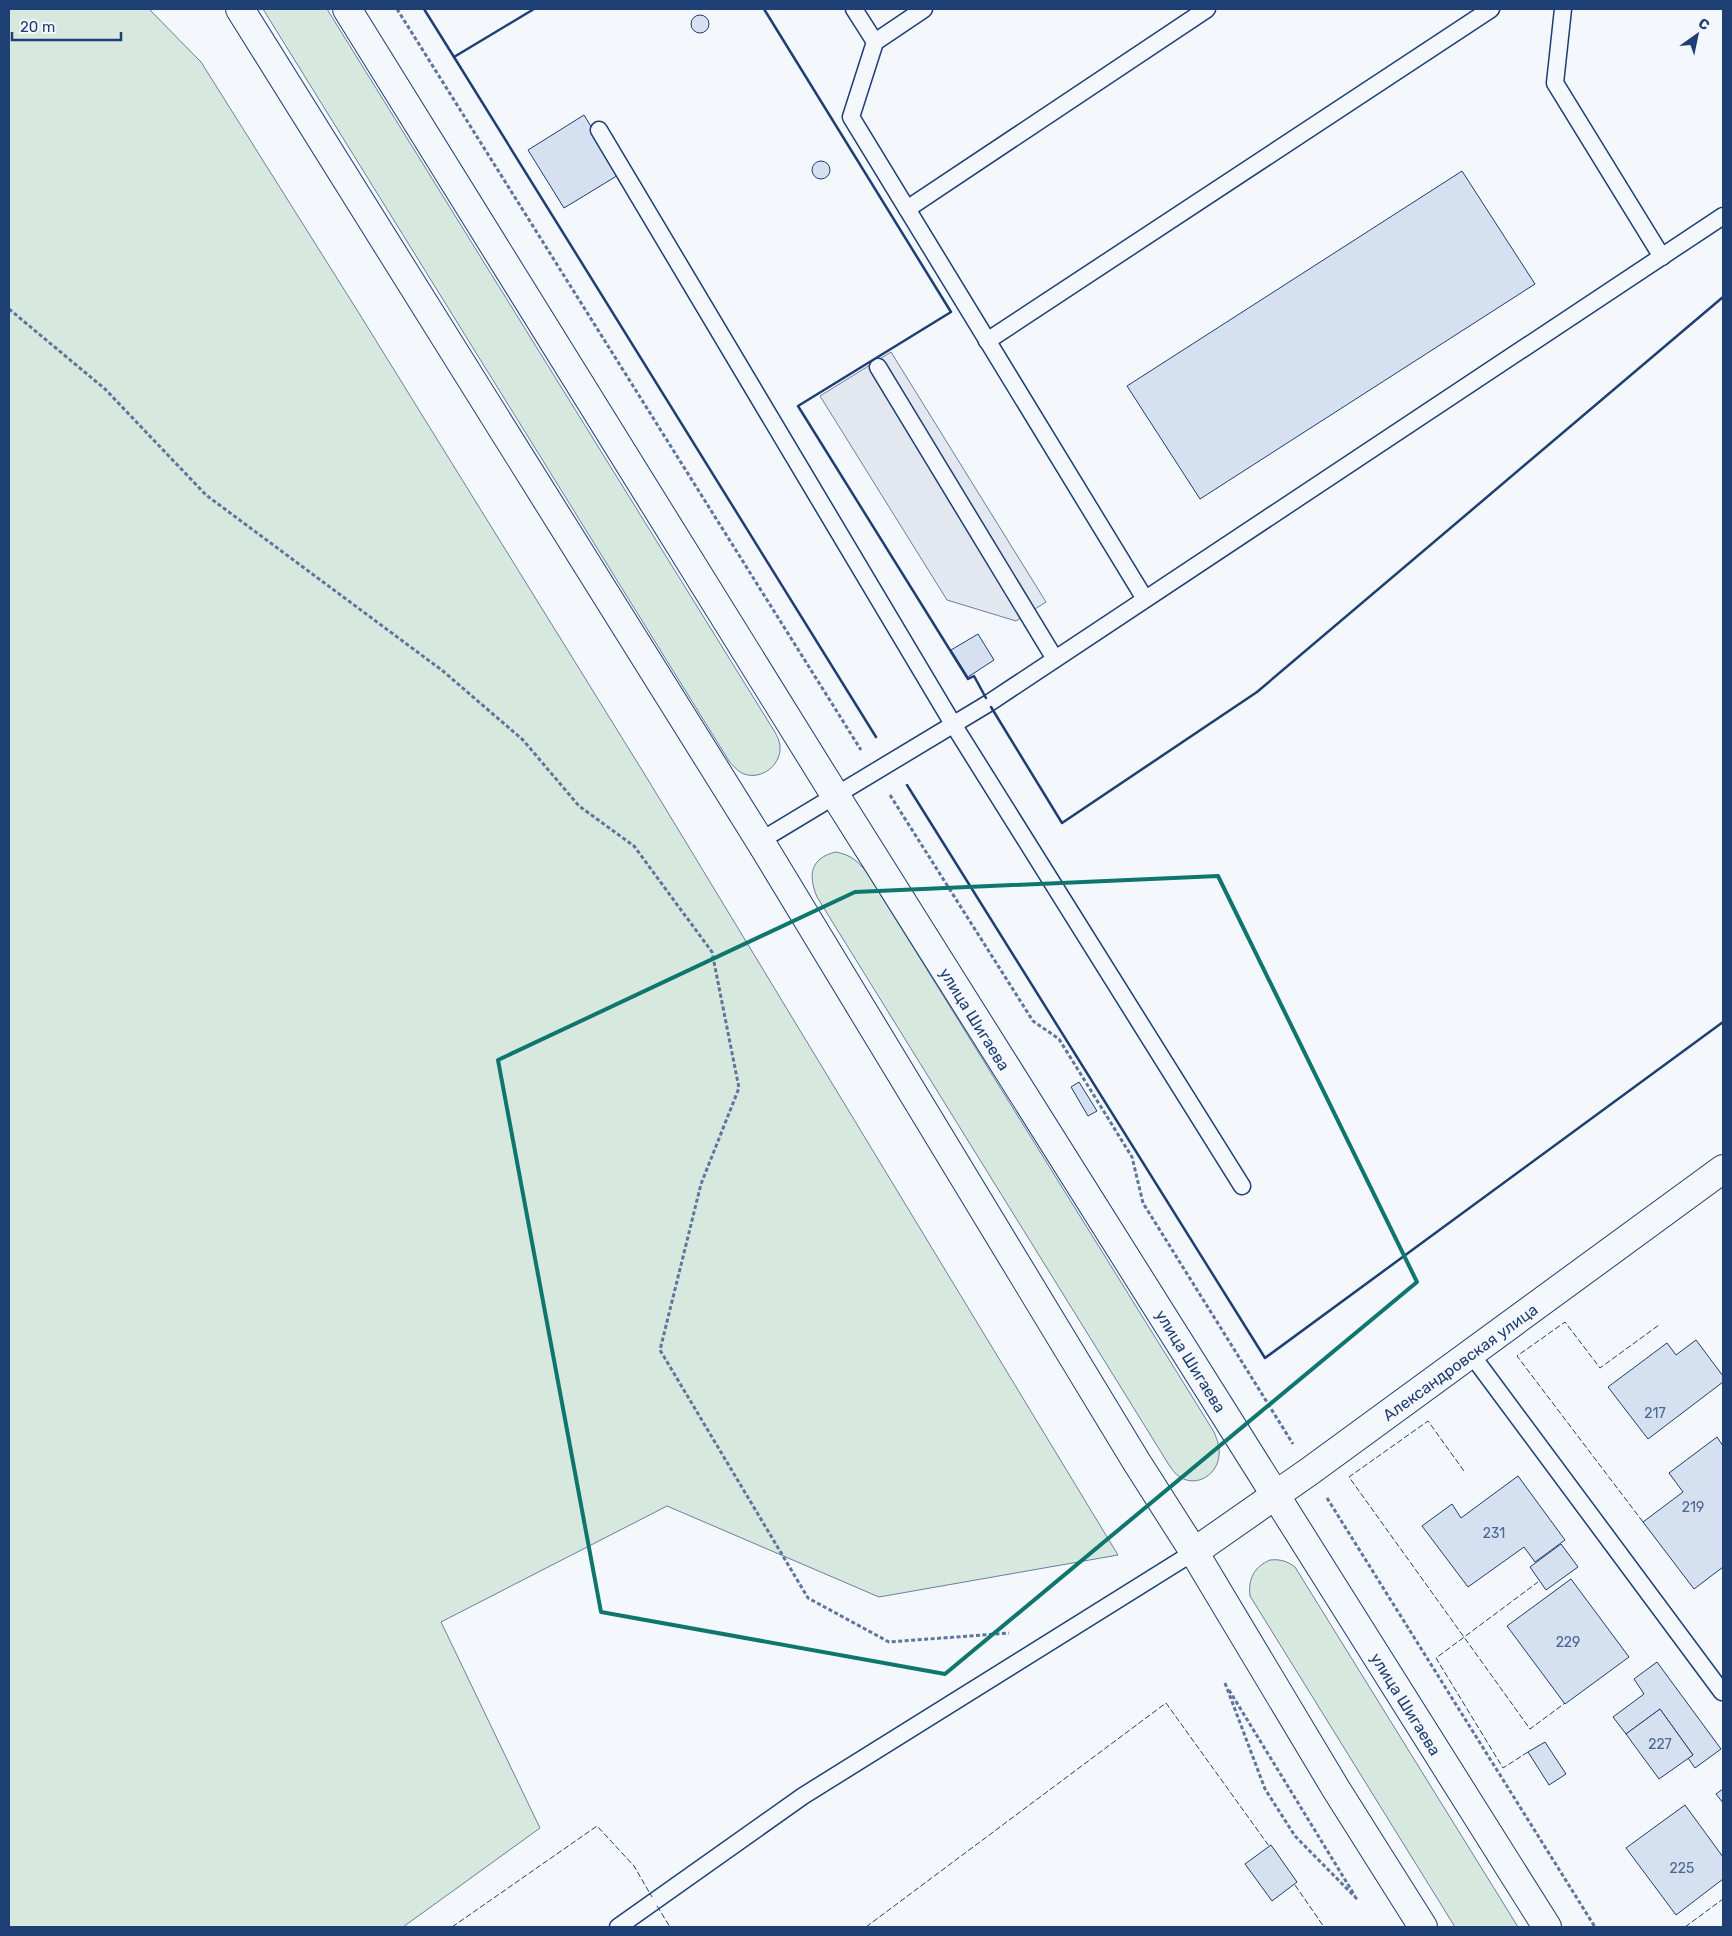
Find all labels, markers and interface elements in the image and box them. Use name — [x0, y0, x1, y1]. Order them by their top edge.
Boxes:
scale bar — [12, 10, 121, 42]
north arrow — [1672, 10, 1722, 60]
text: С — [1695, 15, 1713, 34]
text: 20 m — [20, 18, 55, 36]
street label: улица Шигаева — [935, 964, 1014, 1074]
street label: Александровская улица — [1379, 1300, 1541, 1425]
street label: улица Шигаева — [1151, 1306, 1230, 1416]
house number: 217 — [1644, 1405, 1666, 1422]
house number: 219 — [1682, 1499, 1704, 1516]
house number: 231 — [1483, 1525, 1505, 1542]
house number: 229 — [1556, 1634, 1580, 1651]
street label: улица Шигаева — [1366, 1649, 1445, 1759]
house number: 227 — [1648, 1736, 1672, 1753]
house number: 225 — [1670, 1860, 1694, 1877]

